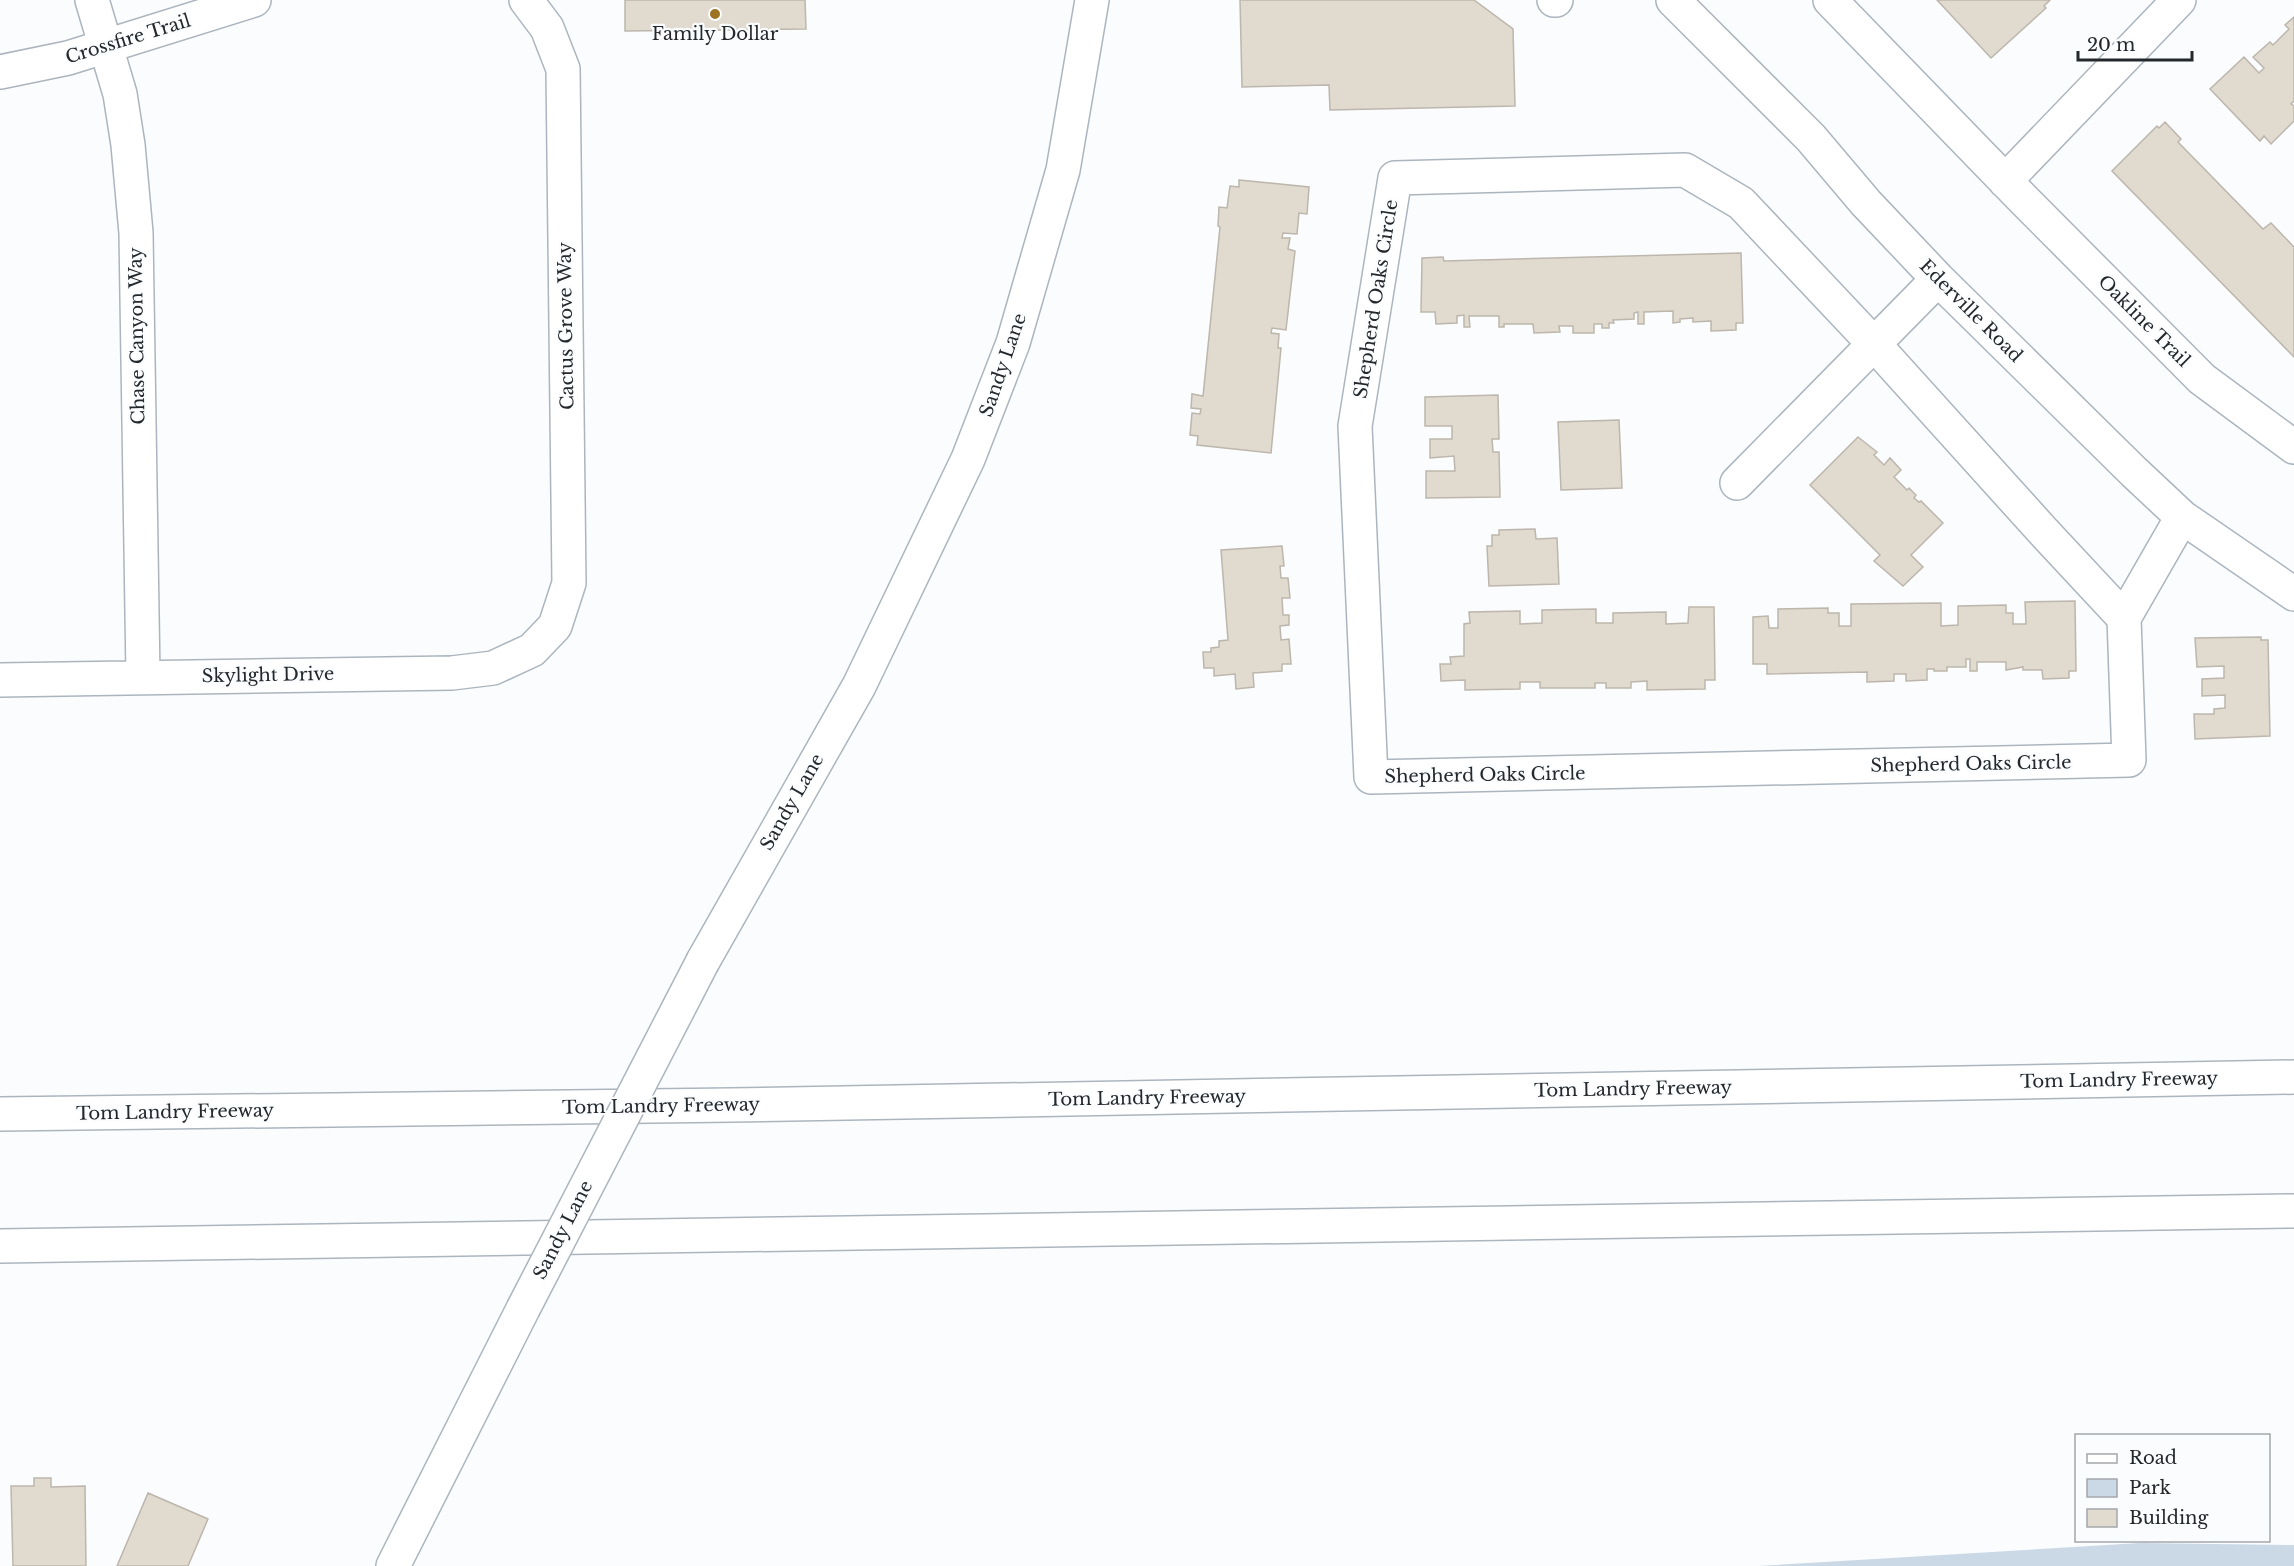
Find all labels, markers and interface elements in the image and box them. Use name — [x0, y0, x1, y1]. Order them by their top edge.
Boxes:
marker: Family Dollar — [708, 7, 722, 21]
street label: Crossfire Trail — [63, 9, 193, 68]
place label: Family Dollar — [652, 23, 779, 45]
scale bar — [2078, 24, 2192, 62]
text: 20 m — [2087, 34, 2135, 56]
street label: Shepherd Oaks Circle — [1349, 198, 1403, 400]
street label: Cactus Grove Way — [554, 241, 578, 410]
street label: Chase Canyon Way — [124, 247, 150, 425]
street label: Ederville Road — [1915, 255, 2027, 367]
street label: Oakline Trail — [2093, 270, 2195, 372]
street label: Sandy Lane — [975, 310, 1031, 420]
street label: Skylight Drive — [202, 663, 334, 687]
street label: Sandy Lane — [755, 750, 829, 854]
street label: Shepherd Oaks Circle — [1870, 751, 2072, 777]
street label: Shepherd Oaks Circle — [1384, 762, 1586, 788]
street label: Tom Landry Freeway — [2020, 1067, 2219, 1093]
street label: Tom Landry Freeway — [1534, 1076, 1733, 1102]
street label: Tom Landry Freeway — [1048, 1085, 1247, 1111]
street label: Tom Landry Freeway — [562, 1093, 761, 1119]
street label: Tom Landry Freeway — [76, 1099, 275, 1125]
street label: Sandy Lane — [529, 1177, 597, 1283]
legend — [2075, 1434, 2270, 1542]
text: Road — [2129, 1447, 2177, 1469]
text: Park — [2129, 1477, 2171, 1499]
text: Building — [2129, 1507, 2208, 1529]

